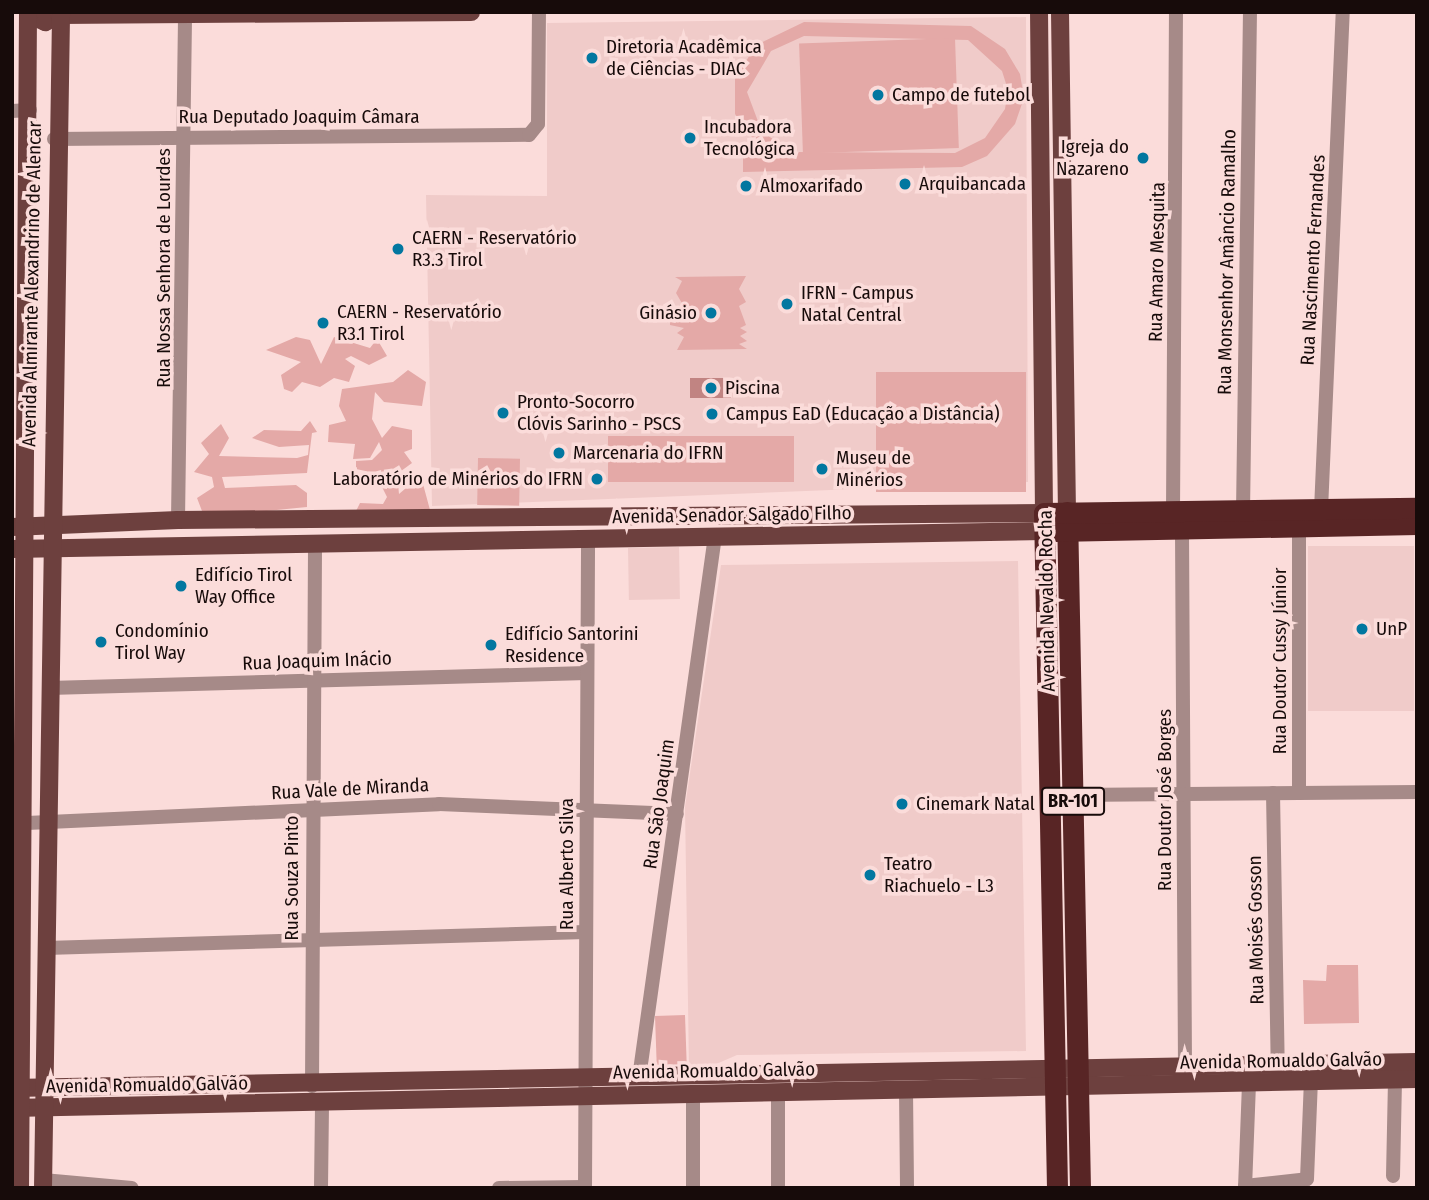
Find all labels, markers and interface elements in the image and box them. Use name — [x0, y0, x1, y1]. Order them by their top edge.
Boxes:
place label: Diretoria Acadêmica de Ciências - DIAC — [606, 36, 762, 80]
marker: Diretoria Acadêmica de Ciências - DIAC — [584, 50, 600, 66]
place label: Campo de futebol — [892, 84, 1030, 106]
marker: Campo de futebol — [870, 87, 886, 103]
street label: Rua Deputado Joaquim Câmara — [179, 106, 419, 128]
place label: Incubadora Tecnológica — [704, 116, 795, 160]
street label: Avenida Almirante Alexandrino de Alencar — [18, 121, 46, 447]
street label: Rua Monsenhor Amâncio Ramalho — [1213, 129, 1241, 395]
marker: Incubadora Tecnológica — [682, 130, 698, 146]
place label: Igreja do Nazareno — [1056, 136, 1129, 180]
street label: Rua Nossa Senhora de Lourdes — [153, 148, 175, 388]
marker: Igreja do Nazareno — [1135, 150, 1151, 166]
street label: Rua Nascimento Fernandes — [1296, 154, 1330, 366]
place label: Arquibancada — [919, 173, 1026, 195]
place label: Almoxarifado — [760, 175, 863, 197]
marker: Arquibancada — [897, 176, 913, 192]
marker: Almoxarifado — [738, 178, 754, 194]
street label: Rua Amaro Mesquita — [1144, 182, 1170, 342]
place label: CAERN - Reservatório R3.3 Tirol — [412, 227, 577, 271]
marker: CAERN - Reservatório R3.3 Tirol — [390, 241, 406, 257]
place label: IFRN - Campus Natal Central — [801, 282, 914, 326]
marker: IFRN - Campus Natal Central — [779, 296, 795, 312]
place label: CAERN - Reservatório R3.1 Tirol — [337, 301, 502, 345]
place label: Ginásio — [639, 302, 697, 324]
marker: Ginásio — [703, 305, 719, 321]
marker: CAERN - Reservatório R3.1 Tirol — [315, 315, 331, 331]
place label: Piscina — [725, 377, 780, 399]
marker: Piscina — [703, 380, 719, 396]
place label: Pronto-Socorro Clóvis Sarinho - PSCS — [517, 391, 681, 435]
place label: Campus EaD (Educação a Distância) — [726, 403, 1000, 425]
marker: Pronto-Socorro Clóvis Sarinho - PSCS — [495, 405, 511, 421]
marker: Campus EaD (Educação a Distância) — [704, 406, 720, 422]
place label: Marcenaria do IFRN — [573, 442, 723, 464]
marker: Marcenaria do IFRN — [551, 445, 567, 461]
place label: Museu de Minérios — [836, 447, 911, 491]
marker: Museu de Minérios — [814, 461, 830, 477]
place label: Laboratório de Minérios do IFRN — [333, 468, 583, 490]
marker: Laboratório de Minérios do IFRN — [589, 471, 605, 487]
street label: Avenida Senador Salgado Filho — [612, 502, 852, 528]
street label: Avenida Nevaldo Rocha — [1034, 510, 1060, 692]
place label: Edifício Tirol Way Office — [195, 564, 292, 608]
street label: Rua Doutor Cussy Júnior — [1269, 568, 1291, 754]
marker: Edifício Tirol Way Office — [173, 578, 189, 594]
place label: UnP — [1376, 618, 1407, 640]
place label: Condomínio Tirol Way — [115, 620, 209, 664]
marker: UnP — [1354, 621, 1370, 637]
place label: Edifício Santorini Residence — [505, 623, 639, 667]
marker: Condomínio Tirol Way — [93, 634, 109, 650]
marker: Edifício Santorini Residence — [483, 637, 499, 653]
street label: Rua Joaquim Inácio — [242, 647, 392, 675]
street label: Rua Doutor José Borges — [1154, 709, 1176, 891]
street label: Rua São Joaquim — [639, 738, 679, 870]
street label: Rua Vale de Miranda — [270, 773, 430, 805]
road number: BR-101 — [1040, 786, 1106, 816]
place label: Cinemark Natal — [916, 793, 1035, 815]
marker: Cinemark Natal — [894, 796, 910, 812]
street label: Rua Alberto Silva — [556, 798, 578, 930]
street label: Rua Souza Pinto — [281, 815, 303, 941]
place label: Teatro Riachuelo - L3 — [884, 853, 994, 897]
street label: Rua Moisés Gosson — [1243, 855, 1269, 1005]
marker: Teatro Riachuelo - L3 — [862, 867, 878, 883]
street label: Avenida Romualdo Galvão — [1180, 1048, 1382, 1074]
street label: Avenida Romualdo Galvão — [613, 1058, 815, 1084]
street label: Avenida Romualdo Galvão — [46, 1072, 248, 1098]

